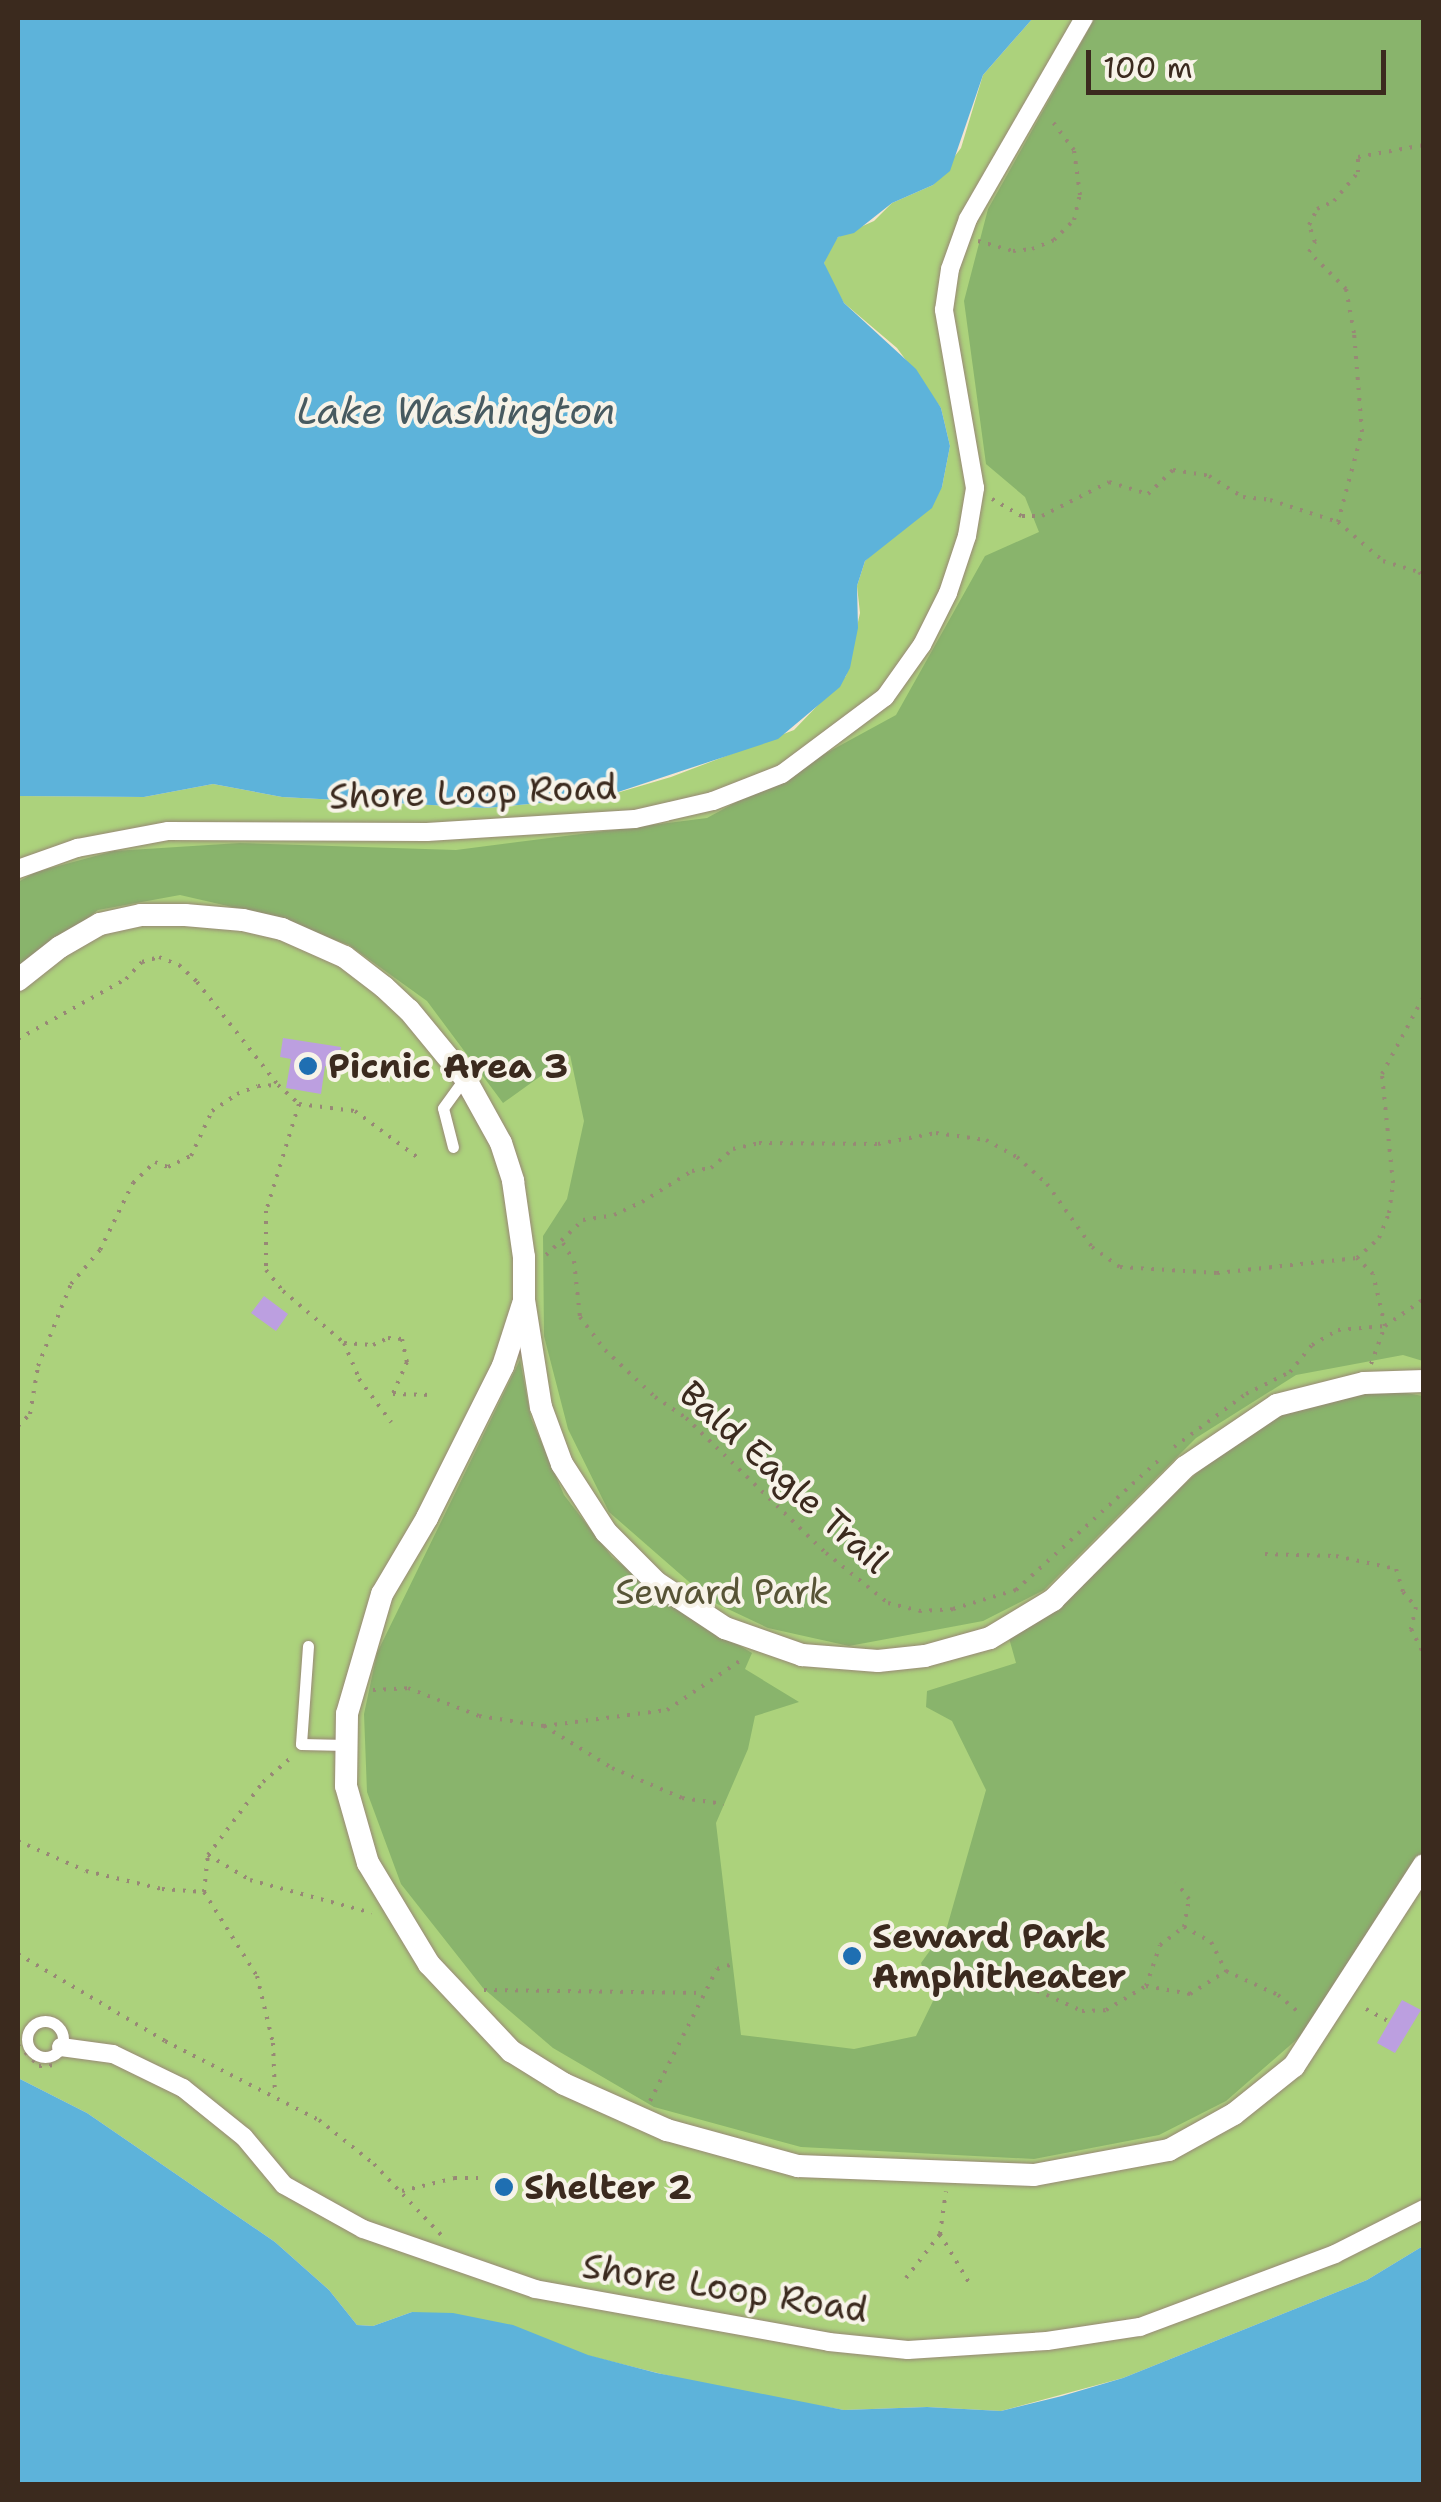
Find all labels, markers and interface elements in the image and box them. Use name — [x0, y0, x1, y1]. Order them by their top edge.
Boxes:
scale bar — [1091, 30, 1391, 92]
text: 100 m — [1103, 47, 1193, 88]
water label: Lake Washington — [296, 388, 616, 434]
street label: Shore Loop Road — [328, 766, 618, 818]
place label: Picnic Area 3 — [328, 1045, 568, 1087]
marker: Picnic Area 3 — [297, 1055, 319, 1077]
street label: Bald Eagle Trail — [671, 1372, 897, 1582]
park label: Seward Park — [615, 1571, 829, 1613]
place label: Seward Park Amphitheater — [872, 1915, 1126, 1997]
marker: Seward Park Amphitheater — [841, 1945, 863, 1967]
place label: Shelter 2 — [524, 2166, 692, 2208]
marker: Shelter 2 — [493, 2176, 515, 2198]
street label: Shore Loop Road — [579, 2245, 871, 2331]

